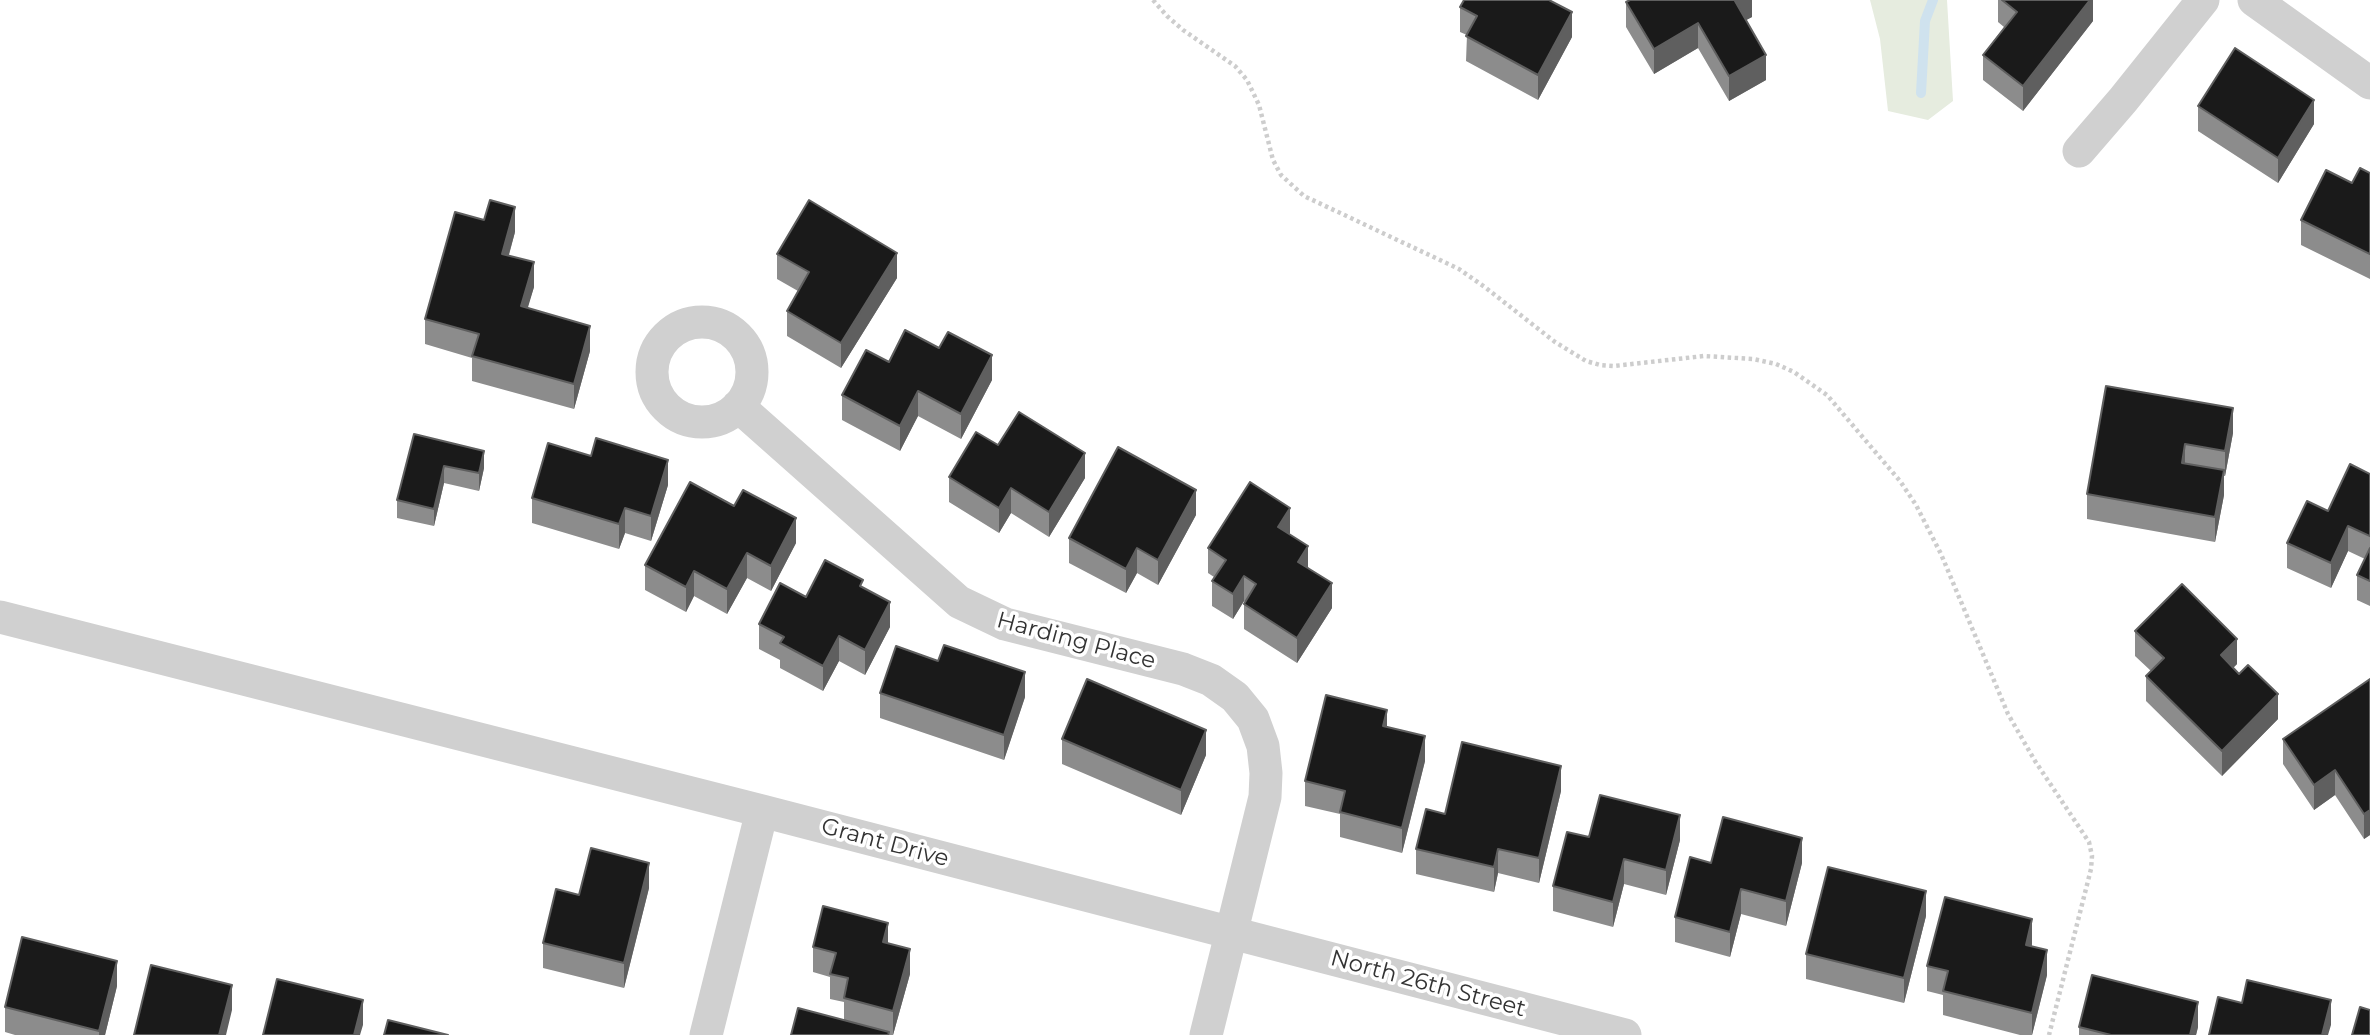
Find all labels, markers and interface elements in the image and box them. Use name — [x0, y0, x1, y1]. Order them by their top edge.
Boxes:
street label: Harding Place — [994, 607, 1158, 675]
street label: Grant Drive — [818, 813, 952, 873]
street label: North 26th Street — [1327, 945, 1529, 1023]

